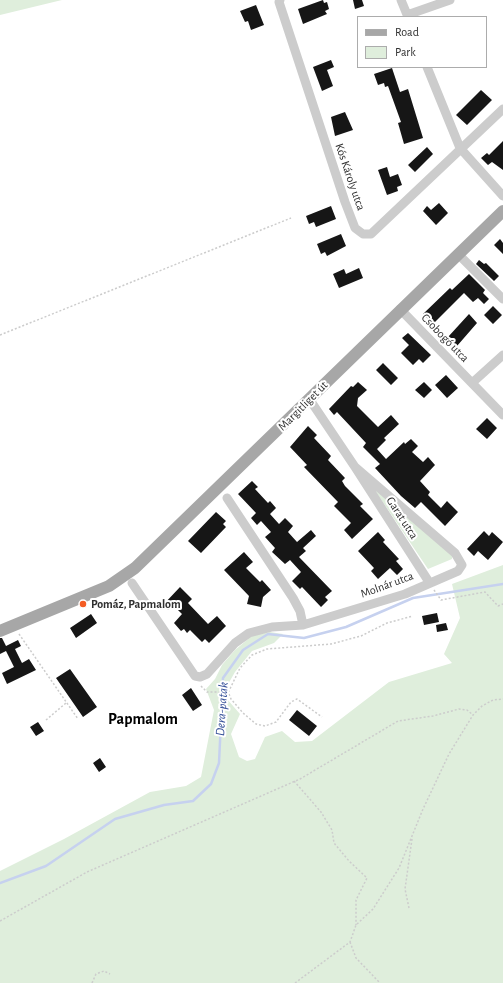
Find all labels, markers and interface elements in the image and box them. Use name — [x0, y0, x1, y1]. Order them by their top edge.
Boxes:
legend — [357, 16, 487, 68]
text: Road — [395, 26, 419, 38]
text: Park — [395, 46, 416, 58]
street label: Kós Károly utca — [332, 142, 368, 212]
street label: Csobogó utca — [418, 311, 472, 365]
street label: Margitliget út — [275, 378, 331, 434]
street label: Garat utca — [383, 494, 421, 542]
street label: Molnár utca — [359, 569, 415, 601]
place label: Pomáz, Papmalom — [91, 597, 181, 611]
marker: Pomáz, Papmalom — [78, 599, 88, 609]
water label: Dera-patak — [212, 681, 232, 737]
district label: Papmalom — [108, 709, 178, 729]

